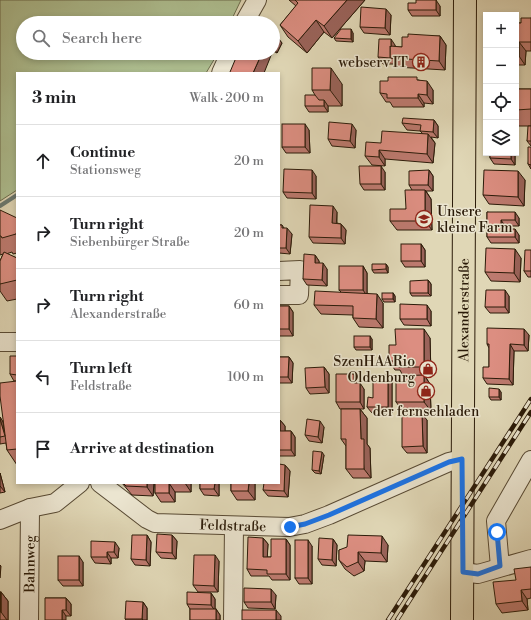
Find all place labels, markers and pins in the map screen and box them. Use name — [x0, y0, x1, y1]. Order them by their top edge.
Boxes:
building icon: webserv IT — [411, 52, 431, 72]
place label: webserv IT — [338, 54, 408, 72]
place label: Unsere kleine Farm — [437, 203, 512, 237]
school or university icon: Unsere kleine Farm — [414, 209, 434, 229]
place label: SzenHAARio Oldenburg — [333, 353, 416, 387]
shop icon: SzenHAARio Oldenburg — [418, 359, 438, 379]
shop icon: der fernsehladen — [416, 381, 436, 401]
place label: der fernsehladen — [373, 403, 480, 421]

